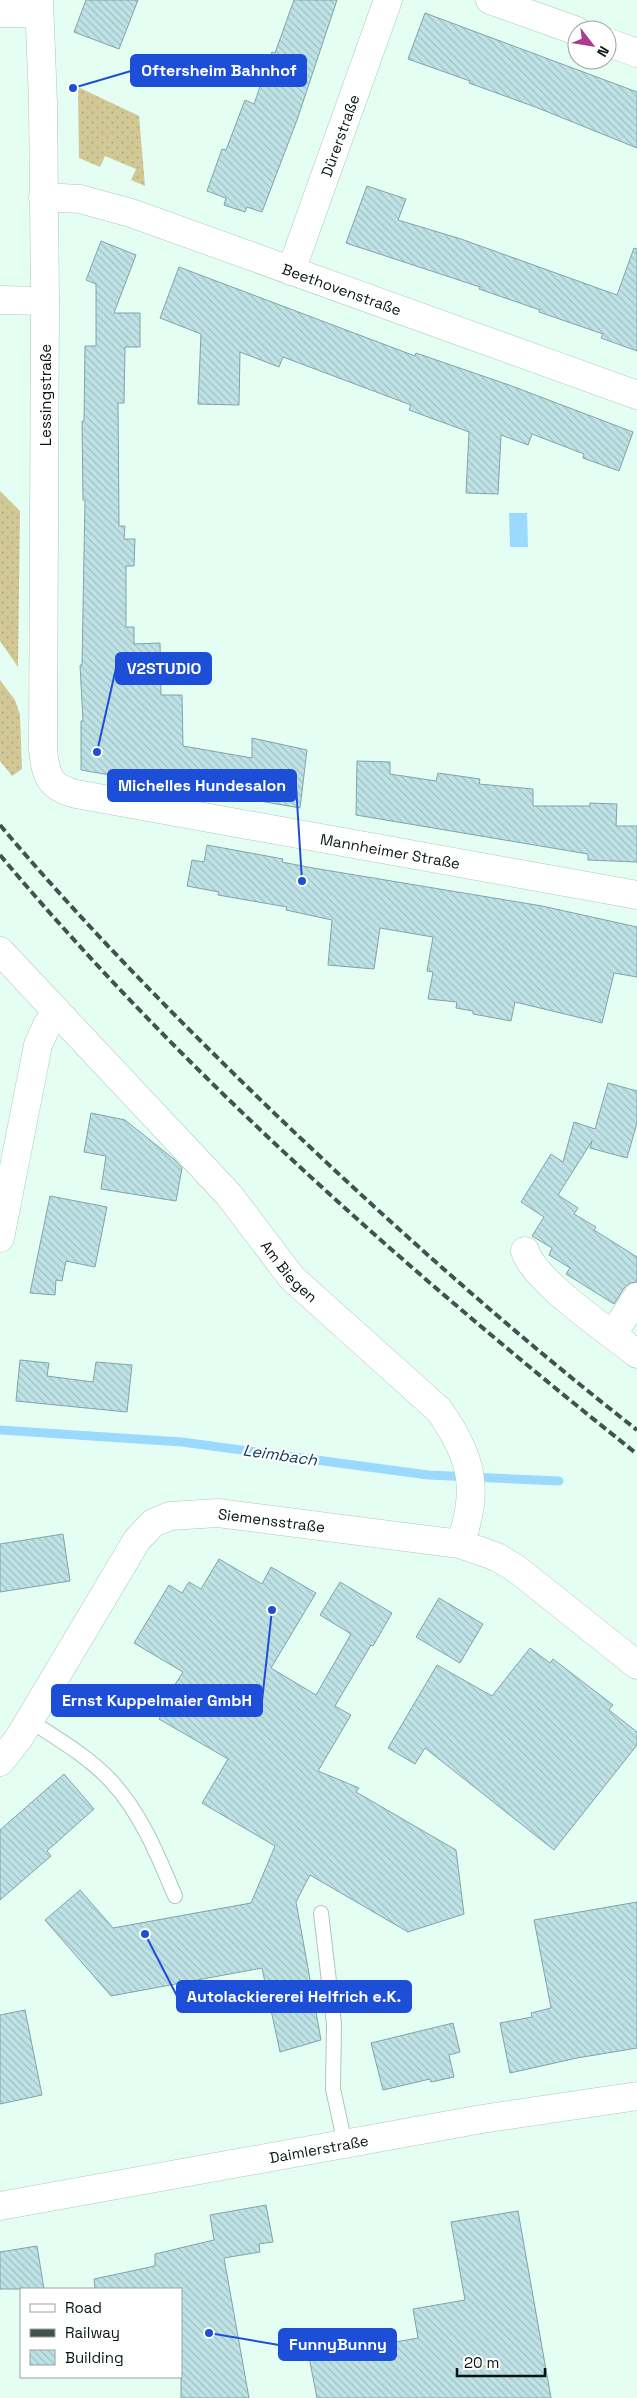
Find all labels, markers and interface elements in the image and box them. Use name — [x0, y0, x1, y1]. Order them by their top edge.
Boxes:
north arrow — [567, 20, 617, 70]
text: N — [593, 43, 613, 60]
callout: Oftersheim Bahnhof — [131, 55, 306, 86]
text: Oftersheim Bahnhof — [141, 60, 297, 81]
street label: Dürerstraße — [316, 92, 363, 179]
street label: Beethovenstraße — [280, 259, 404, 319]
street label: Lessingstraße — [36, 344, 55, 446]
callout: V2STUDIO — [116, 653, 211, 684]
text: V2STUDIO — [127, 658, 201, 679]
callout: Michelles Hundesalon — [108, 770, 296, 801]
text: Michelles Hundesalon — [118, 775, 286, 796]
street label: Mannheimer Straße — [319, 829, 462, 873]
street label: Am Biegen — [257, 1236, 322, 1306]
water label: Leimbach — [242, 1439, 320, 1471]
street label: Siemensstraße — [217, 1504, 326, 1536]
callout: Ernst Kuppelmaier GmbH — [52, 1685, 262, 1716]
text: Ernst Kuppelmaier GmbH — [62, 1690, 252, 1711]
callout: Autolackiererei Helfrich e.K. — [177, 1981, 411, 2012]
text: Autolackiererei Helfrich e.K. — [187, 1986, 401, 2007]
street label: Daimlerstraße — [268, 2130, 370, 2167]
legend — [20, 2288, 182, 2378]
text: Road — [65, 2298, 102, 2317]
text: Railway — [65, 2323, 120, 2342]
callout: FunnyBunny — [279, 2329, 396, 2360]
text: FunnyBunny — [289, 2334, 387, 2355]
scale bar — [457, 2346, 544, 2378]
text: Building — [65, 2348, 124, 2367]
text: 20 m — [464, 2353, 499, 2372]

